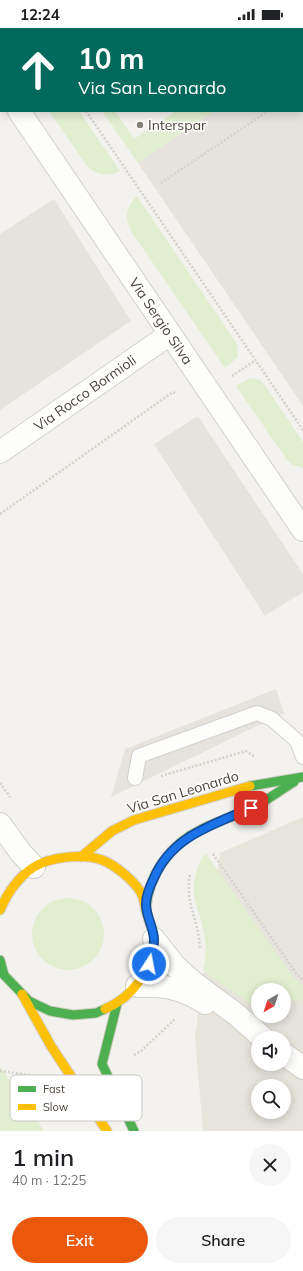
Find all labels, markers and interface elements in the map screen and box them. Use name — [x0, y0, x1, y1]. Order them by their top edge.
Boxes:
text: 12:24 — [20, 5, 60, 24]
text: 10 m — [78, 41, 144, 76]
icon: ahead — [12, 44, 64, 96]
text: Via San Leonardo — [78, 76, 226, 99]
place label: Interspar — [148, 116, 207, 134]
marker: Interspar — [135, 120, 145, 130]
street label: Via Sergio Silva — [125, 274, 197, 368]
street label: Via Rocco Bormioli — [30, 351, 140, 435]
street label: Via San Leonardo — [125, 767, 241, 817]
pin — [234, 791, 268, 825]
icon: arrive — [240, 797, 262, 819]
position arrow — [128, 943, 170, 985]
north arrow — [251, 983, 291, 1023]
map controls — [251, 983, 291, 1119]
button: sound — [251, 1031, 291, 1071]
legend — [10, 1075, 142, 1121]
button: search — [251, 1079, 291, 1119]
text: Fast — [43, 1082, 65, 1096]
text: Slow — [43, 1100, 69, 1114]
text: 1 min — [12, 1142, 74, 1172]
button: close — [249, 1144, 291, 1186]
text: 40 m · 12:25 — [12, 1172, 86, 1188]
button: Exit — [12, 1217, 148, 1263]
button: Share — [156, 1217, 291, 1263]

